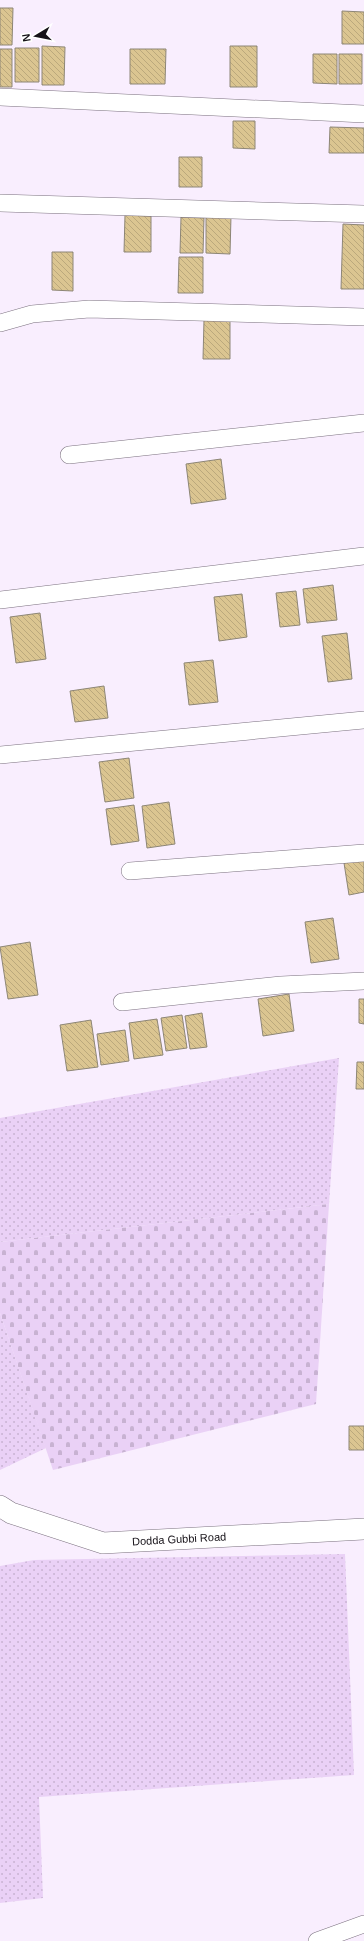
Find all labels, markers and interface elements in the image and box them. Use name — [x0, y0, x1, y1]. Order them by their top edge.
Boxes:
north arrow — [16, 16, 56, 56]
text: N — [20, 33, 33, 43]
street label: Dodda Gubbi Road — [132, 1530, 226, 1547]

